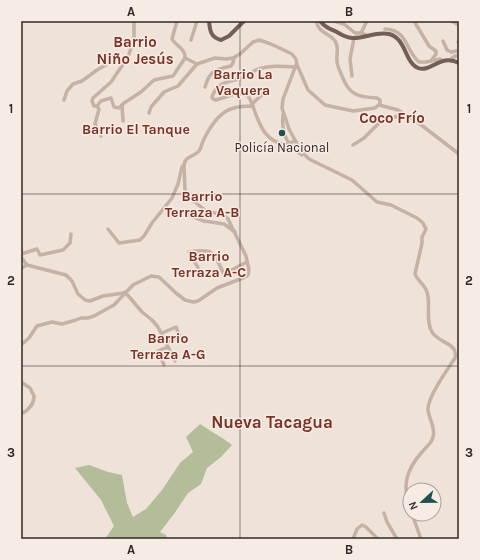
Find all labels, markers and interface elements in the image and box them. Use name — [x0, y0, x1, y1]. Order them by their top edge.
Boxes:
text: A — [127, 4, 135, 19]
text: B — [345, 4, 353, 19]
district label: Barrio Niño Jesús — [96, 33, 174, 68]
district label: Barrio La Vaquera — [213, 66, 273, 99]
text: 1 — [9, 101, 13, 116]
text: 1 — [467, 101, 471, 116]
district label: Coco Frío — [359, 109, 425, 127]
district label: Barrio El Tanque — [82, 121, 190, 138]
marker: Policía Nacional — [277, 128, 287, 138]
place label: Policía Nacional — [234, 140, 330, 155]
district label: Barrio Terraza A-B — [165, 188, 239, 221]
district label: Barrio Terraza A-C — [172, 248, 246, 281]
text: 2 — [7, 273, 15, 288]
text: 2 — [465, 273, 473, 288]
district label: Barrio Terraza A-G — [130, 330, 206, 363]
district label: Nueva Tacagua — [211, 412, 333, 432]
text: 3 — [7, 445, 15, 460]
text: 3 — [465, 445, 473, 460]
north arrow — [402, 482, 442, 522]
text: N — [406, 499, 421, 512]
text: A — [127, 542, 135, 557]
text: B — [345, 542, 353, 557]

